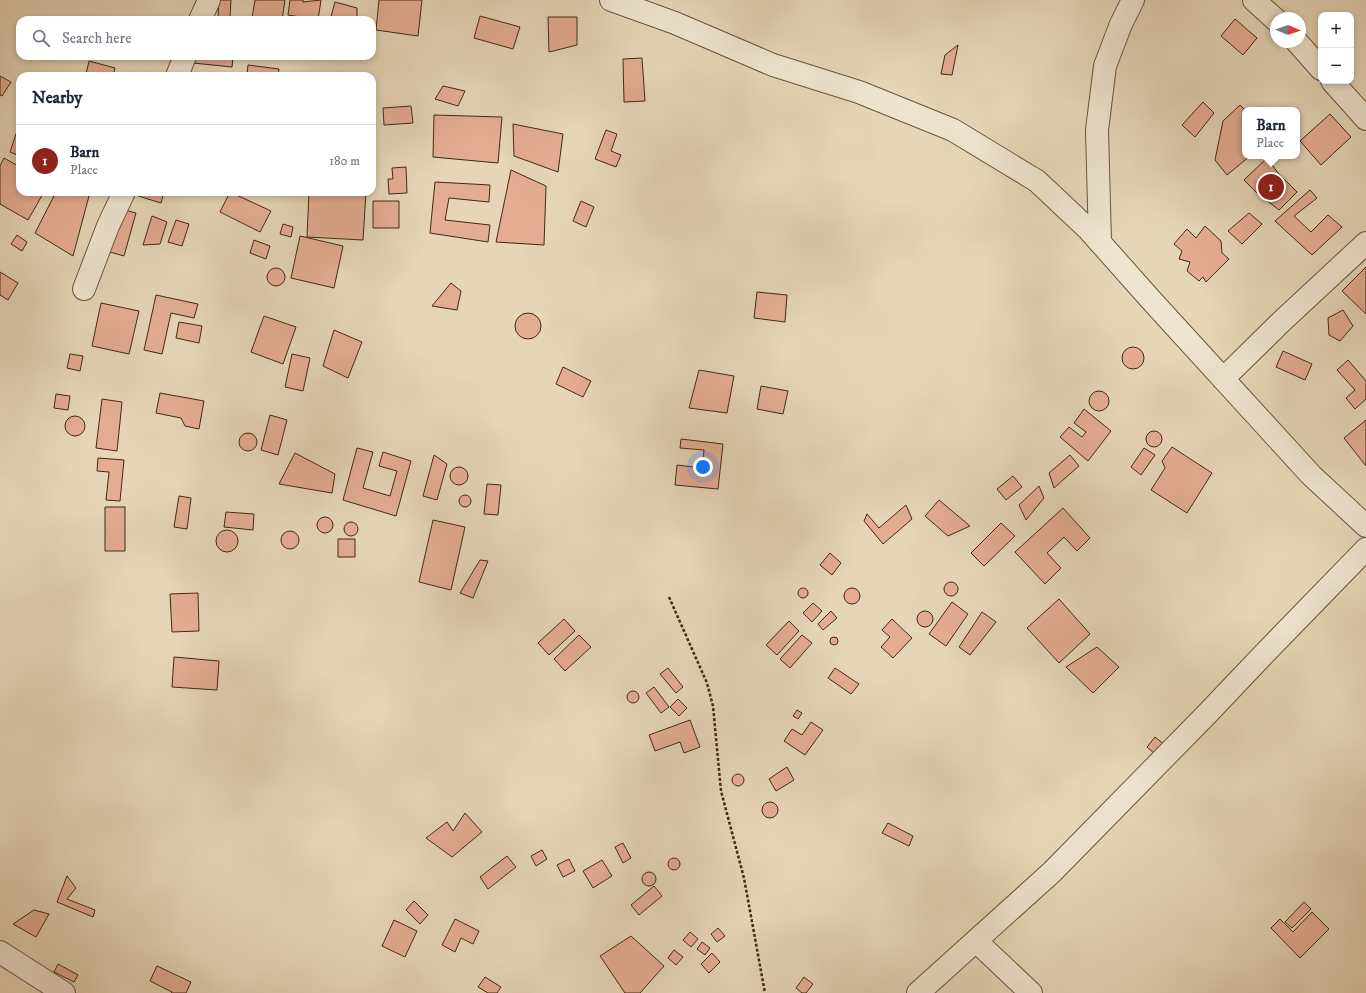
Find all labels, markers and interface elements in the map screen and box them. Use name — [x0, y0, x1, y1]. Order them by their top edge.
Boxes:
north arrow — [1270, 12, 1306, 48]
map controls — [1318, 12, 1354, 84]
button: + — [1318, 12, 1354, 48]
search box — [16, 16, 376, 60]
icon: search — [30, 27, 52, 49]
text: Search here — [62, 29, 131, 48]
button: − — [1318, 48, 1354, 84]
text: Nearby — [32, 87, 82, 109]
popup — [1242, 107, 1300, 159]
text: Barn — [1256, 116, 1286, 135]
text: Place — [1256, 135, 1284, 151]
text: Barn — [70, 143, 99, 162]
text: 1 — [43, 153, 47, 169]
text: 180 m — [329, 153, 360, 169]
text: Place — [70, 162, 98, 178]
pin: 1 — [1258, 172, 1284, 202]
your location — [693, 457, 713, 477]

